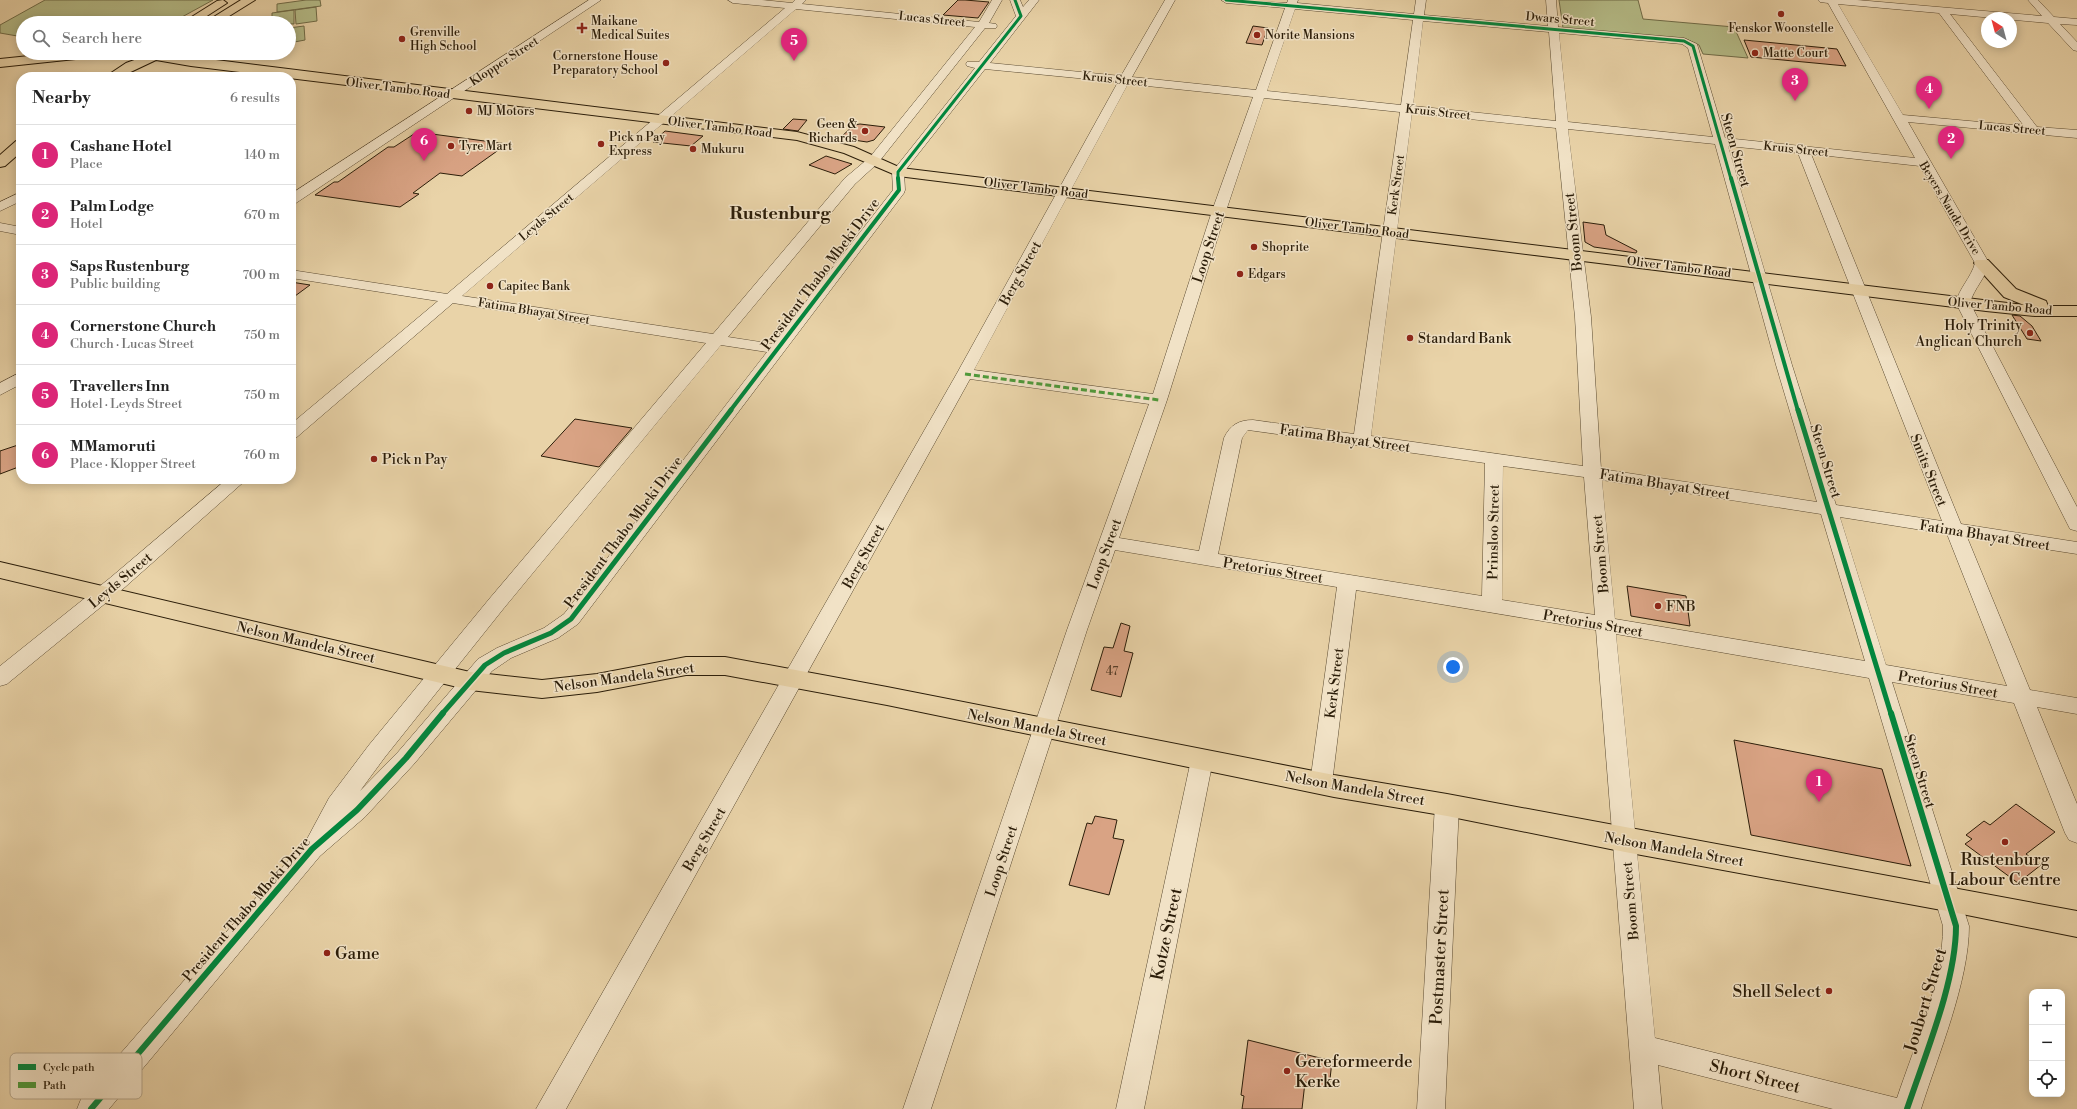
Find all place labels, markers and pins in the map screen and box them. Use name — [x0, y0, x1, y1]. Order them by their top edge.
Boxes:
marker: Fenskor Woonstelle — [1776, 9, 1786, 19]
place label: Maikane Medical Suites — [591, 14, 670, 43]
place label: Fenskor Woonstelle — [1728, 21, 1834, 36]
marker: Maikane Medical Suites — [576, 22, 588, 34]
place label: Grenville High School — [410, 25, 477, 54]
pin: 5 — [781, 28, 807, 61]
place label: Norite Mansions — [1265, 28, 1355, 43]
marker: Norite Mansions — [1252, 30, 1262, 40]
marker: Grenville High School — [397, 34, 407, 44]
place label: Matte Court — [1763, 46, 1829, 61]
marker: Matte Court — [1750, 48, 1760, 58]
place label: Cornerstone House Preparatory School — [553, 49, 658, 78]
marker: Cornerstone House Preparatory School — [661, 58, 671, 68]
pin: 3 — [1782, 68, 1808, 101]
pin: 4 — [1916, 76, 1942, 109]
place label: MJ Motors — [477, 104, 534, 119]
marker: MJ Motors — [464, 106, 474, 116]
place label: Geen & Richards — [808, 117, 857, 146]
marker: Geen & Richards — [860, 126, 870, 136]
pin: 2 — [1938, 126, 1964, 159]
pin: 6 — [411, 128, 437, 161]
place label: Pick n Pay Express — [609, 130, 665, 159]
place label: Tyre Mart — [459, 139, 513, 154]
marker: Pick n Pay Express — [596, 139, 606, 149]
marker: Tyre Mart — [446, 141, 456, 151]
place label: Mukuru — [701, 142, 744, 157]
marker: Mukuru — [688, 144, 698, 154]
place label: Shoprite — [1262, 240, 1309, 255]
marker: Shoprite — [1249, 242, 1259, 252]
place label: Edgars — [1248, 267, 1286, 282]
marker: Edgars — [1235, 269, 1245, 279]
place label: Capitec Bank — [498, 279, 570, 294]
marker: Capitec Bank — [485, 281, 495, 291]
place label: Holy Trinity Anglican Church — [1915, 317, 2023, 351]
marker: Holy Trinity Anglican Church — [2025, 328, 2035, 338]
place label: Standard Bank — [1418, 330, 1512, 348]
marker: Standard Bank — [1405, 333, 1415, 343]
place label: Pick n Pay — [382, 451, 448, 469]
marker: Pick n Pay — [369, 454, 379, 464]
place label: FNB — [1666, 598, 1695, 616]
marker: FNB — [1653, 601, 1663, 611]
pin: 1 — [1806, 769, 1832, 802]
marker: Rustenburg Labour Centre — [2000, 837, 2010, 847]
place label: Rustenburg Labour Centre — [1949, 849, 2061, 891]
place label: Game — [335, 943, 380, 965]
marker: Game — [322, 948, 332, 958]
place label: Shell Select — [1732, 981, 1821, 1003]
marker: Shell Select — [1824, 986, 1834, 996]
place label: Gereformeerde Kerke — [1295, 1051, 1412, 1093]
marker: Gereformeerde Kerke — [1282, 1066, 1292, 1076]

